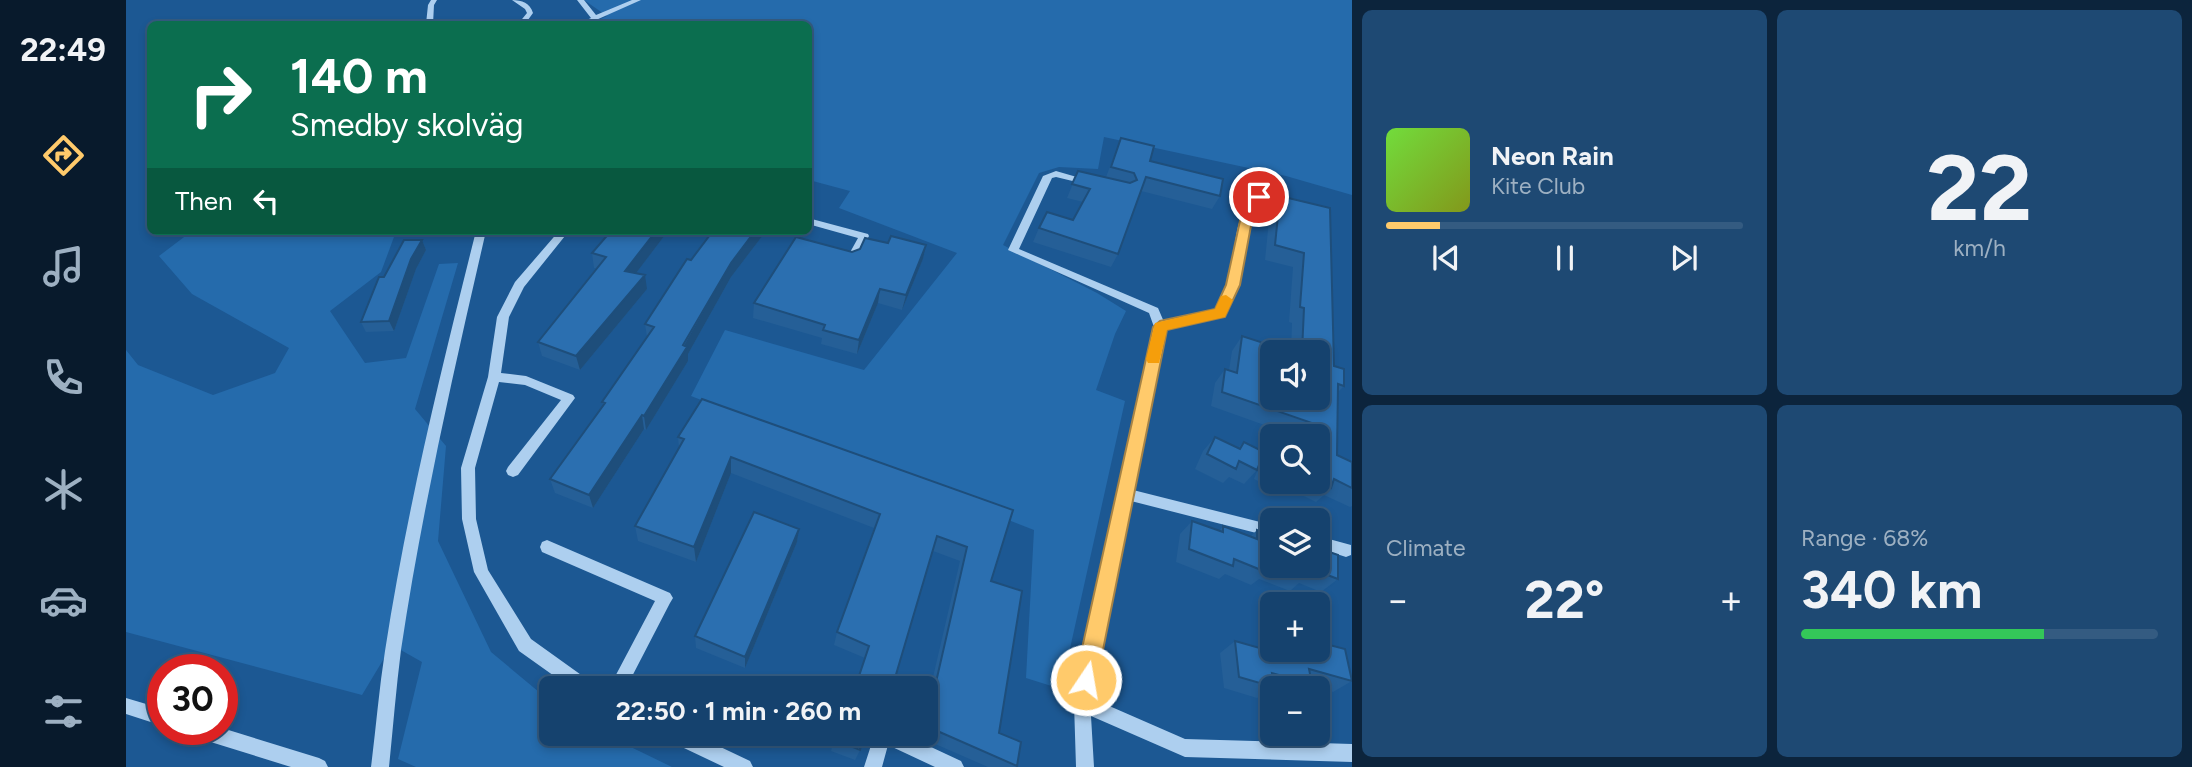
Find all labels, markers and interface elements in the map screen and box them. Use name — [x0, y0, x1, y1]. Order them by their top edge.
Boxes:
text: 22:49 — [20, 31, 106, 69]
text: 140 m — [290, 46, 428, 105]
icon: right — [175, 49, 266, 140]
text: Smedby skolväg — [290, 106, 524, 144]
icon: directions — [39, 131, 88, 180]
text: 22 — [1927, 134, 2032, 243]
text: Neon Rain — [1491, 140, 1614, 172]
pin — [1229, 167, 1289, 227]
text: Kite Club — [1491, 172, 1585, 200]
icon: arrive — [1240, 178, 1278, 216]
icon: left — [247, 182, 285, 220]
text: Then — [175, 185, 233, 217]
text: km/h — [1953, 234, 2006, 262]
icon: previous — [1427, 239, 1465, 277]
icon: pause — [1546, 239, 1584, 277]
icon: next — [1665, 239, 1703, 277]
icon: music — [39, 242, 88, 291]
map controls — [1260, 340, 1330, 746]
button: sound — [1260, 340, 1330, 410]
icon: phone — [39, 353, 88, 402]
button: search — [1260, 424, 1330, 494]
icon: climate — [39, 465, 88, 514]
button: layers — [1260, 508, 1330, 578]
text: Range · 68% — [1801, 524, 1928, 552]
text: Climate — [1386, 534, 1465, 562]
text: 340 km — [1801, 559, 1982, 621]
text: 22° — [1525, 569, 1604, 631]
icon: car — [39, 576, 88, 625]
text: − — [1386, 577, 1410, 623]
text: + — [1719, 577, 1743, 623]
button: + — [1260, 592, 1330, 662]
position arrow — [1049, 643, 1123, 717]
speed limit sign: 30 — [147, 654, 238, 745]
button: − — [1260, 676, 1330, 746]
icon: filters — [39, 687, 88, 736]
text: 22:50 · 1 min · 260 m — [616, 695, 861, 727]

